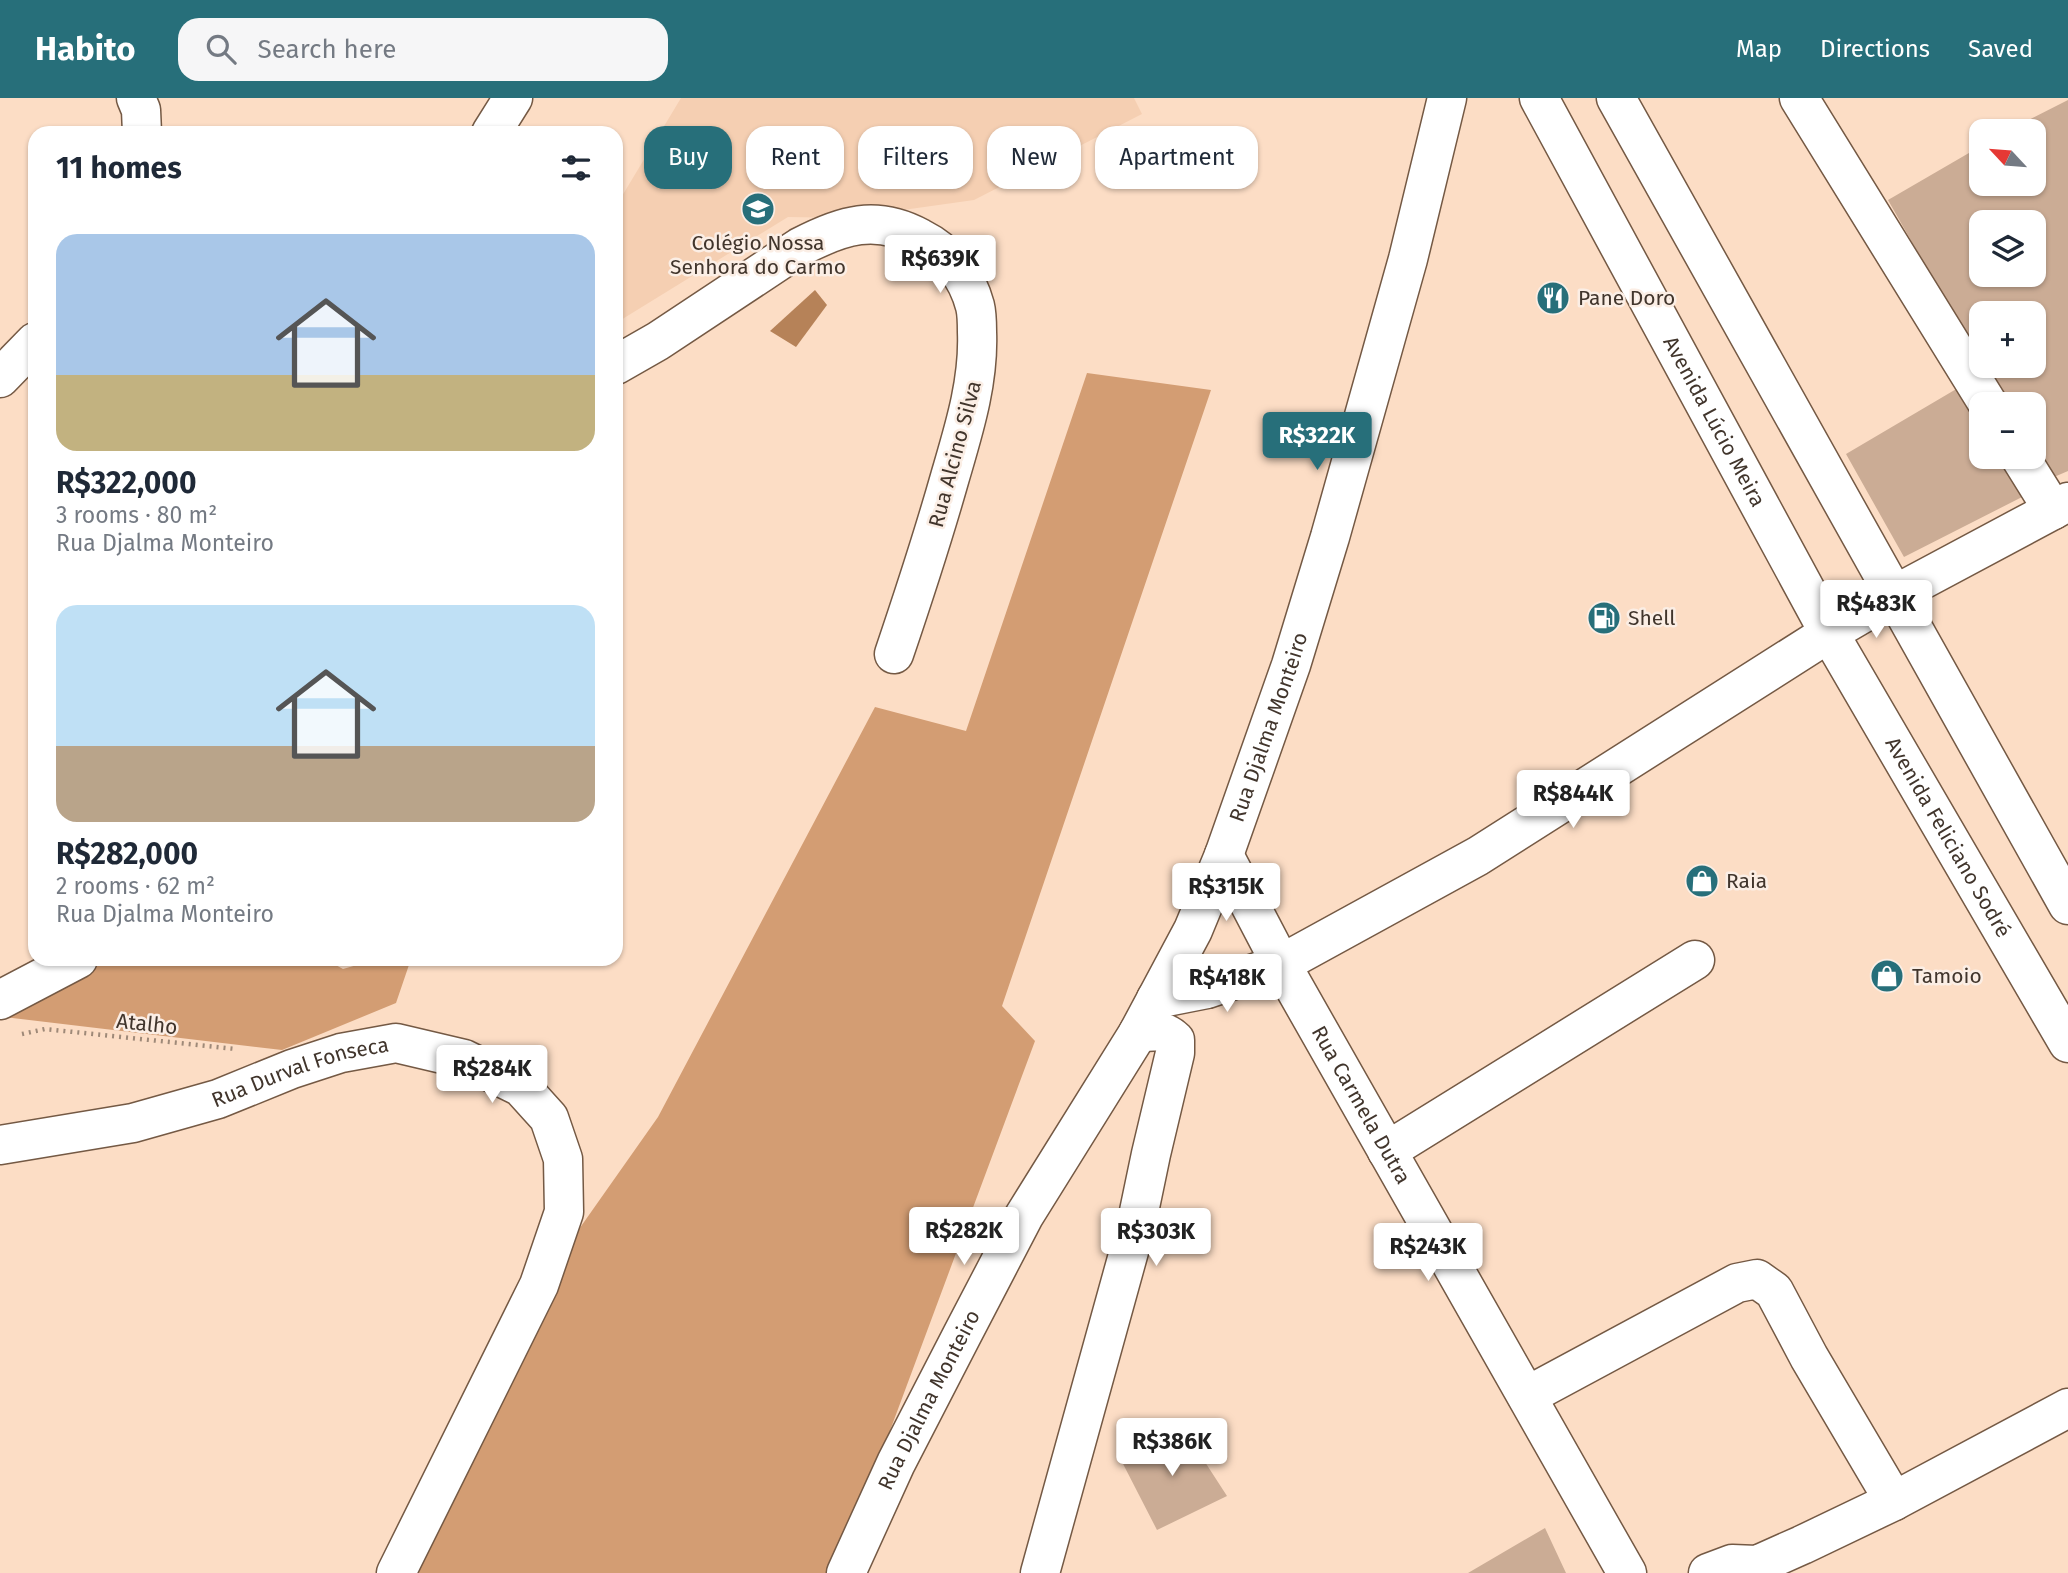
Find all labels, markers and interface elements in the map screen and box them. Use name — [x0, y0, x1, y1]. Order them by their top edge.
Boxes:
search box — [178, 18, 668, 81]
text: Habito — [35, 29, 136, 69]
icon: search — [202, 30, 240, 68]
text: Search here — [258, 34, 396, 65]
text: Map — [1736, 35, 1782, 63]
text: Directions — [1820, 35, 1930, 63]
text: Saved — [1968, 35, 2033, 63]
north arrow — [1969, 119, 2046, 196]
map controls — [1969, 119, 2046, 469]
chip: Buy — [644, 126, 732, 189]
chip: Rent — [746, 126, 844, 189]
chip: Filters — [858, 126, 973, 189]
chip: New — [987, 126, 1081, 189]
chip: Apartment — [1095, 126, 1258, 189]
icon: filters — [557, 149, 595, 187]
text: 11 homes — [56, 150, 182, 186]
school or university icon: Colégio Nossa Senhora do Carmo — [739, 190, 777, 228]
button: layers — [1969, 210, 2046, 287]
place label: Colégio Nossa Senhora do Carmo — [670, 230, 846, 280]
pin: R$639K — [883, 236, 997, 295]
text: R$639K — [901, 244, 979, 272]
restaurant icon: Pane Doro — [1534, 279, 1572, 317]
icon: home — [263, 280, 389, 406]
place label: Pane Doro — [1578, 285, 1675, 311]
button: + — [1969, 301, 2046, 378]
street label: Avenida Lúcio Meira — [1658, 332, 1771, 511]
street label: Rua Alcino Silva — [923, 378, 987, 530]
button: − — [1969, 392, 2046, 469]
pin: R$322K — [1260, 412, 1374, 472]
text: R$322K — [1279, 421, 1355, 449]
text: R$322,000 — [56, 465, 196, 501]
text: 3 rooms · 80 m² — [56, 501, 217, 529]
text: Rua Djalma Monteiro — [56, 529, 274, 557]
pin: R$483K — [1819, 580, 1933, 640]
text: R$483K — [1836, 589, 1916, 617]
fuel station icon: Shell — [1585, 599, 1623, 637]
place label: Shell — [1628, 605, 1676, 631]
street label: Rua Djalma Monteiro — [1224, 629, 1313, 825]
icon: home — [263, 651, 389, 777]
street label: Avenida Feliciano Sodré — [1880, 732, 2017, 942]
pin: R$844K — [1516, 770, 1630, 830]
text: R$844K — [1533, 779, 1613, 807]
text: R$282,000 — [56, 836, 198, 872]
shop icon: Raia — [1683, 862, 1721, 900]
pin: R$315K — [1169, 864, 1283, 923]
place label: Raia — [1726, 868, 1767, 894]
text: 2 rooms · 62 m² — [56, 872, 215, 900]
text: R$315K — [1188, 872, 1264, 900]
text: Rua Djalma Monteiro — [56, 900, 274, 928]
pin: R$418K — [1170, 954, 1284, 1014]
shop icon: Tamoio — [1868, 957, 1906, 995]
text: R$418K — [1189, 963, 1265, 991]
place label: Tamoio — [1912, 963, 1982, 989]
street label: Atalho — [115, 1008, 179, 1040]
street label: Rua Carmela Dutra — [1306, 1021, 1416, 1189]
street label: Rua Durval Fonseca — [208, 1032, 391, 1113]
pin: R$284K — [435, 1046, 549, 1105]
text: R$284K — [452, 1054, 532, 1082]
pin: R$282K — [907, 1208, 1021, 1267]
pin: R$303K — [1099, 1208, 1213, 1268]
text: R$282K — [925, 1216, 1003, 1244]
text: R$303K — [1117, 1217, 1195, 1245]
pin: R$243K — [1371, 1224, 1485, 1283]
text: R$243K — [1390, 1232, 1466, 1260]
street label: Rua Djalma Monteiro — [872, 1305, 986, 1494]
pin: R$386K — [1115, 1418, 1229, 1478]
text: R$386K — [1132, 1427, 1212, 1455]

